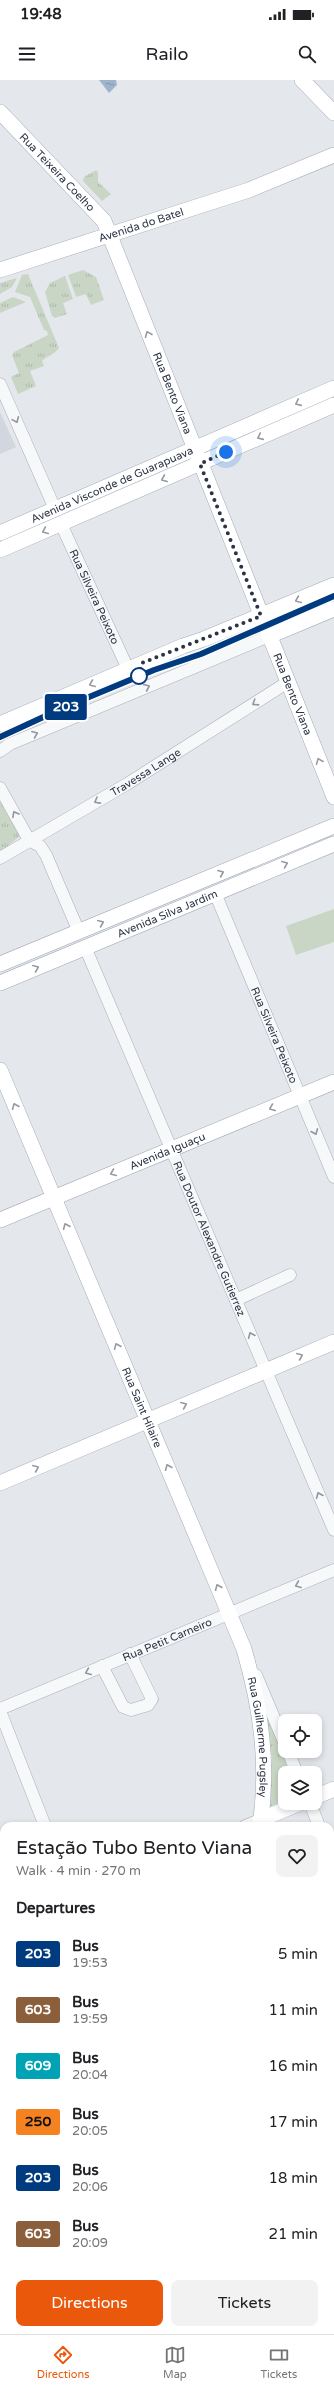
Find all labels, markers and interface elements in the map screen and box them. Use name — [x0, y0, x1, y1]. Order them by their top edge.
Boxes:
text: 19:48 — [20, 5, 62, 23]
icon: menu — [16, 43, 38, 65]
text: Railo — [146, 43, 188, 65]
icon: search — [296, 43, 318, 65]
street label: Rua Teixeira Coelho — [17, 130, 98, 214]
street label: Avenida do Batel — [97, 205, 185, 244]
one-way arrow — [144, 331, 152, 338]
street label: Rua Bento Viana — [151, 350, 195, 436]
one-way arrow — [295, 398, 303, 406]
one-way arrow — [11, 416, 19, 423]
one-way arrow — [256, 433, 263, 441]
your location — [216, 442, 236, 462]
street label: Avenida Visconde de Guarapuava — [29, 444, 195, 525]
one-way arrow — [161, 474, 168, 482]
one-way arrow — [41, 526, 49, 534]
street label: Rua Silveira Peixoto — [67, 547, 122, 647]
one-way arrow — [295, 595, 303, 603]
street label: Rua Bento Viana — [271, 651, 315, 737]
unlabelled marker — [130, 667, 148, 685]
one-way arrow — [89, 680, 96, 688]
one-way arrow — [143, 684, 150, 692]
line badge: 203 — [43, 694, 89, 720]
text: 203 — [53, 698, 79, 715]
one-way arrow — [252, 699, 259, 706]
one-way arrow — [31, 730, 38, 738]
street label: Travessa Lange — [108, 745, 183, 799]
one-way arrow — [316, 758, 324, 765]
one-way arrow — [94, 797, 101, 804]
one-way arrow — [12, 810, 19, 818]
one-way arrow — [281, 861, 289, 869]
one-way arrow — [217, 869, 224, 877]
street label: Avenida Silva Jardim — [115, 887, 219, 940]
one-way arrow — [97, 919, 104, 927]
one-way arrow — [32, 964, 39, 972]
street label: Rua Silveira Peixoto — [249, 985, 301, 1085]
one-way arrow — [12, 1103, 20, 1110]
one-way arrow — [269, 1103, 277, 1111]
street label: Avenida Iguaçu — [128, 1129, 207, 1172]
one-way arrow — [311, 1129, 319, 1136]
street label: Rua Doutor Alexandre Gutierrez — [171, 1159, 249, 1318]
one-way arrow — [109, 1169, 116, 1177]
one-way arrow — [63, 1223, 71, 1231]
one-way arrow — [247, 1331, 255, 1338]
one-way arrow — [113, 1342, 121, 1349]
one-way arrow — [296, 1353, 303, 1361]
street label: Rua Saint Hilaire — [119, 1365, 165, 1449]
one-way arrow — [181, 1402, 188, 1410]
one-way arrow — [165, 1464, 173, 1472]
one-way arrow — [31, 1465, 39, 1473]
one-way arrow — [315, 1491, 323, 1498]
one-way arrow — [295, 1580, 302, 1588]
one-way arrow — [215, 1583, 223, 1590]
street label: Rua Petit Carneiro — [120, 1615, 214, 1664]
one-way arrow — [84, 1668, 91, 1676]
street label: Rua Guilherme Pugsley — [245, 1675, 270, 1798]
map controls — [278, 1714, 322, 1810]
button: locate — [278, 1714, 322, 1758]
button: layers — [278, 1766, 322, 1810]
button: heart — [276, 1835, 318, 1877]
text: Estação Tubo Bento Viana — [16, 1837, 252, 1859]
text: Walk · 4 min · 270 m — [16, 1863, 141, 1879]
text: Departures — [16, 1899, 95, 1917]
text: Bus — [72, 1937, 99, 1955]
text: 203 — [25, 1945, 51, 1962]
text: 5 min — [278, 1945, 318, 1963]
text: 19:53 — [72, 1955, 108, 1971]
text: Bus — [72, 1993, 99, 2011]
text: 603 — [25, 2001, 51, 2018]
text: 11 min — [269, 2001, 318, 2019]
text: 19:59 — [72, 2011, 108, 2027]
text: Bus — [72, 2049, 99, 2067]
text: 609 — [25, 2057, 51, 2074]
text: 16 min — [269, 2057, 318, 2075]
text: 20:04 — [72, 2067, 108, 2083]
text: Bus — [72, 2105, 99, 2123]
text: 250 — [25, 2113, 51, 2130]
text: 17 min — [269, 2113, 318, 2131]
text: 20:05 — [72, 2123, 108, 2139]
text: Bus — [72, 2161, 99, 2179]
text: 203 — [25, 2169, 51, 2186]
text: 18 min — [269, 2169, 318, 2187]
text: 20:06 — [72, 2179, 108, 2195]
text: Bus — [72, 2217, 99, 2235]
text: 603 — [25, 2225, 51, 2242]
text: 21 min — [269, 2225, 318, 2243]
text: 20:09 — [72, 2235, 108, 2251]
button: Directions — [16, 2280, 163, 2326]
button: Tickets — [171, 2280, 318, 2326]
tab: Directions — [37, 2344, 89, 2381]
tab: Map — [163, 2344, 187, 2381]
tab: Tickets — [260, 2344, 297, 2381]

